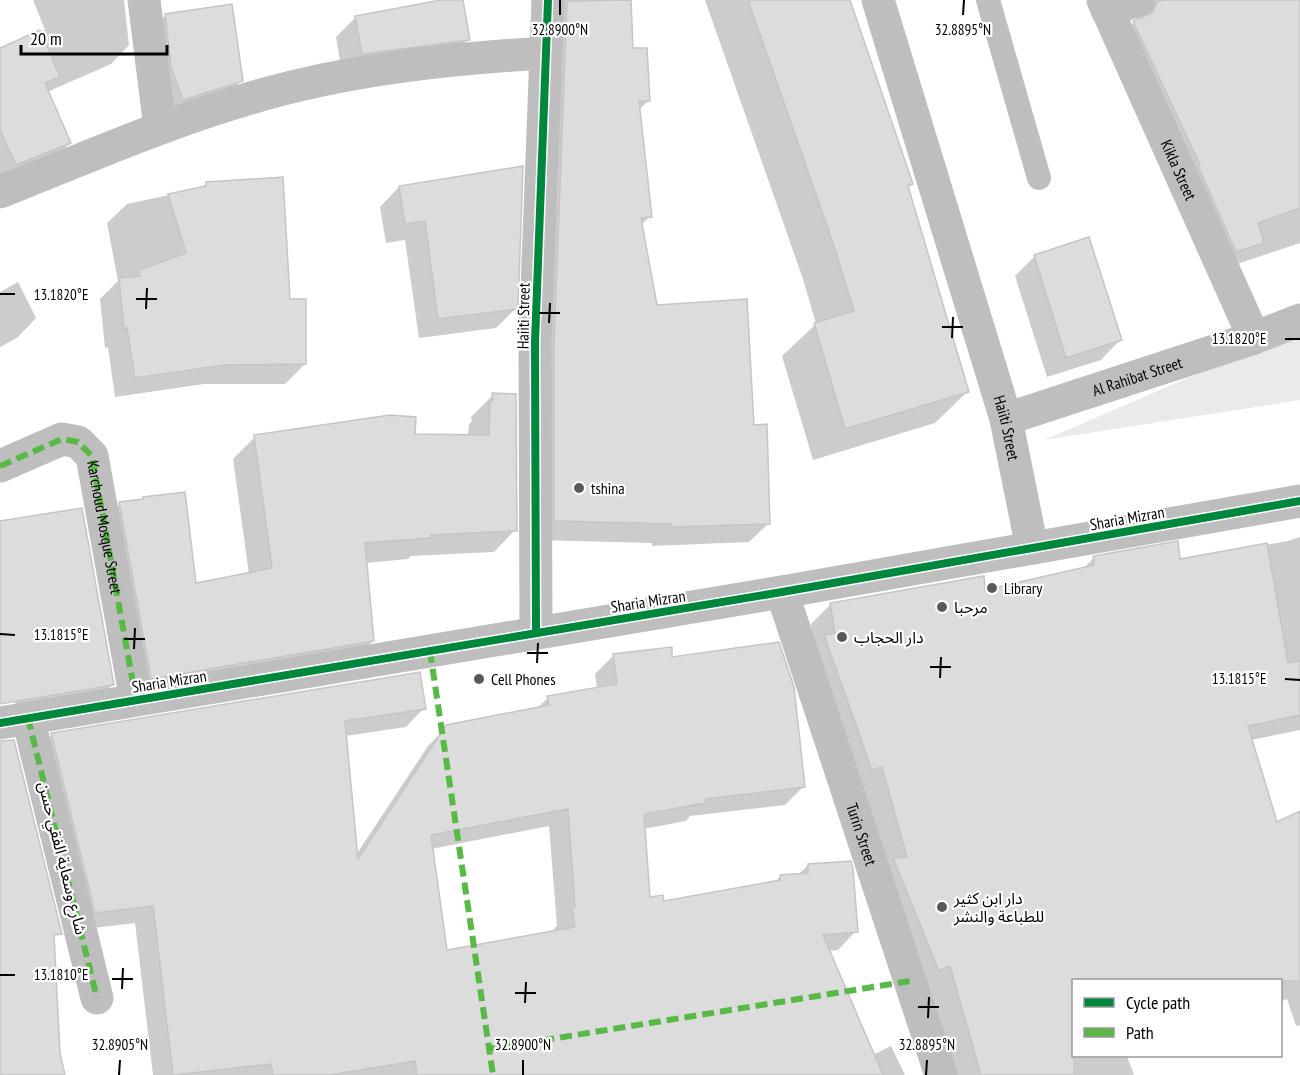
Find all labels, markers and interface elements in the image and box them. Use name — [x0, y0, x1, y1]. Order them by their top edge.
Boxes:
scale bar — [21, 18, 166, 56]
text: 32.8900°N — [532, 20, 588, 39]
text: 32.8895°N — [935, 20, 991, 39]
text: 20 m — [30, 27, 62, 50]
street label: Kikla Street — [1157, 136, 1201, 204]
street label: Haiiti Street — [512, 282, 534, 349]
text: 13.1820°E — [34, 285, 88, 304]
text: 13.1820°E — [1212, 329, 1266, 348]
street label: Al Rahibat Street — [1090, 352, 1185, 400]
street label: Haiiti Street — [989, 393, 1024, 463]
street label: Karchoud Mosque Street — [83, 459, 127, 596]
place label: tshina — [591, 478, 625, 498]
marker: tshina — [572, 481, 586, 495]
street label: Sharia Mizran — [1088, 502, 1166, 534]
place label: Library — [1004, 578, 1042, 598]
marker: Library — [985, 581, 999, 595]
street label: Sharia Mizran — [609, 585, 687, 617]
place label: مرحبا — [954, 597, 988, 617]
marker: مرحبا — [935, 600, 949, 614]
text: 13.1815°E — [34, 625, 88, 644]
place label: دار الحجاب — [854, 627, 924, 647]
marker: دار الحجاب — [835, 630, 849, 644]
street label: Sharia Mizran — [130, 665, 208, 697]
place label: Cell Phones — [491, 669, 556, 689]
text: 13.1815°E — [1212, 669, 1266, 688]
marker: Cell Phones — [472, 672, 486, 686]
street label: شارع وسعاية الفقي حسن — [31, 779, 92, 937]
street label: Turin Street — [842, 801, 881, 868]
place label: دار ابن كثير للطباعة والنشر — [953, 888, 1044, 926]
marker: دار ابن كثير للطباعة والنشر — [935, 900, 949, 914]
text: 13.1810°E — [34, 965, 88, 984]
legend — [1072, 979, 1282, 1057]
text: Cycle path — [1126, 991, 1190, 1014]
text: Path — [1126, 1021, 1154, 1044]
text: 32.8905°N — [92, 1035, 148, 1054]
text: 32.8900°N — [495, 1035, 551, 1054]
text: 32.8895°N — [899, 1035, 955, 1054]

